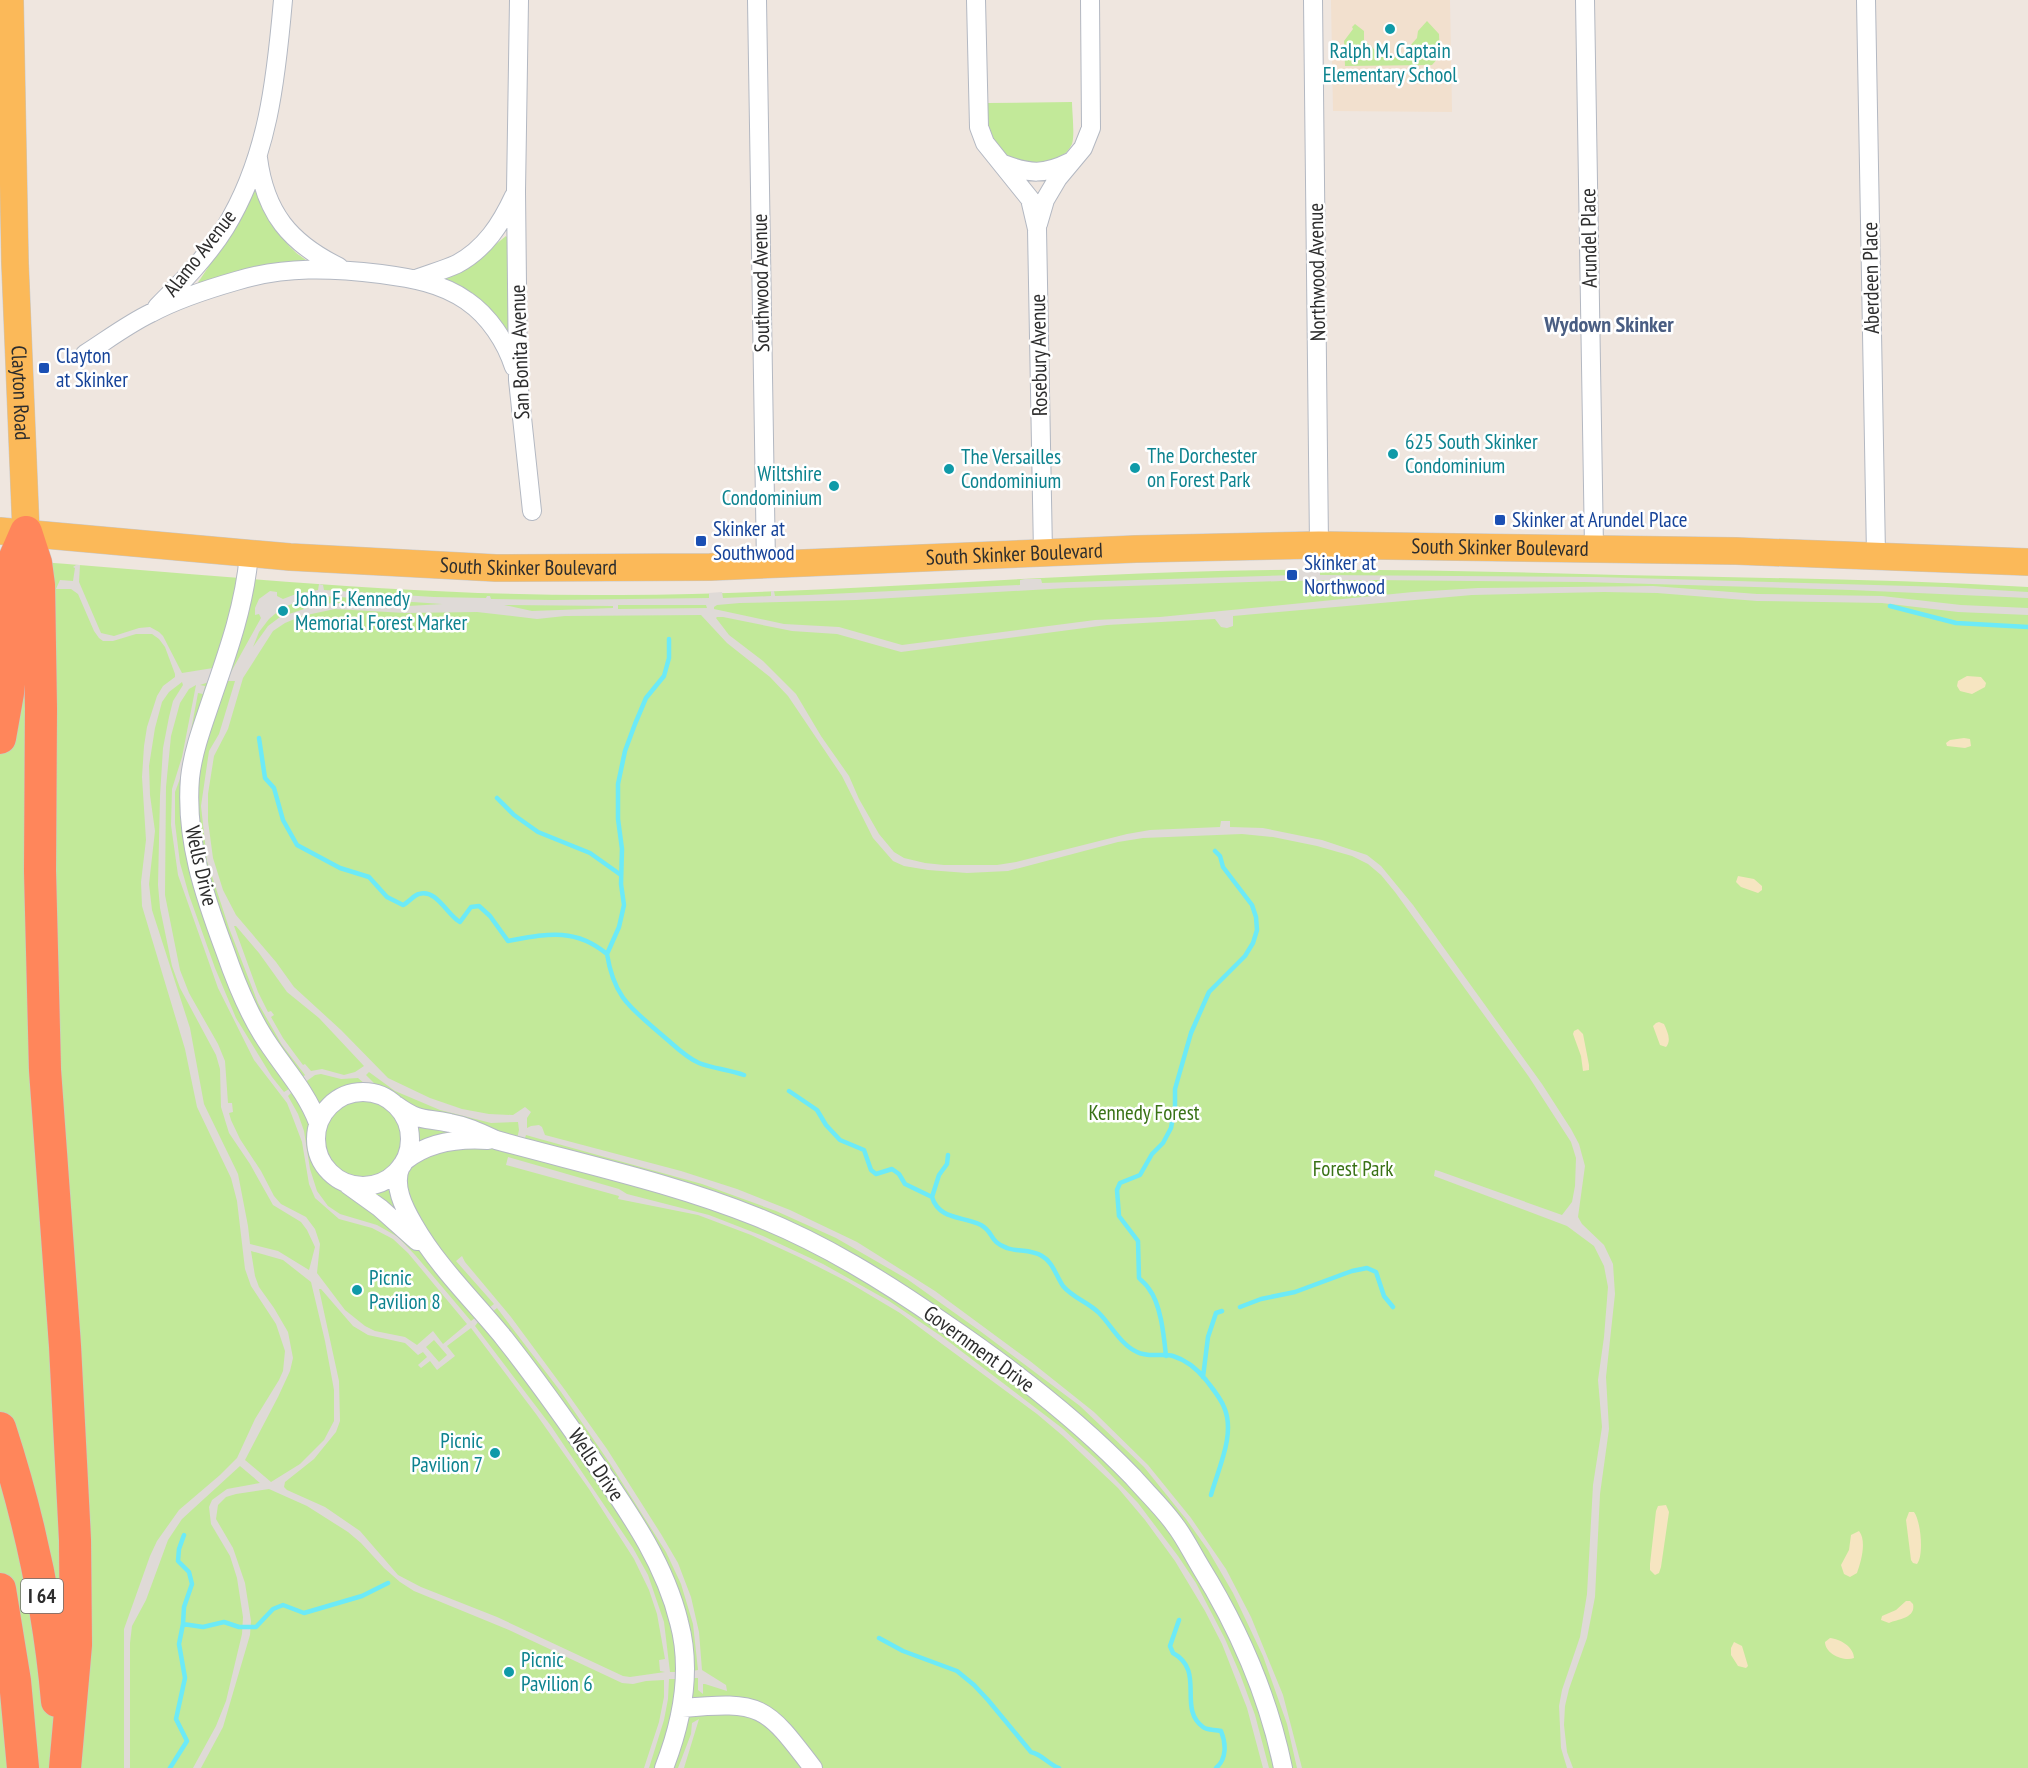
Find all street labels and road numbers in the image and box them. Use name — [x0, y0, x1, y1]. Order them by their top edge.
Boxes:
street label: Arundel Place — [1574, 188, 1603, 288]
street label: Northwood Avenue — [1302, 203, 1331, 341]
street label: Alamo Avenue — [157, 204, 242, 302]
street label: Southwood Avenue — [746, 213, 775, 353]
street label: Aberdeen Place — [1856, 222, 1885, 334]
street label: San Bonita Avenue — [504, 284, 535, 420]
street label: Rosebury Avenue — [1024, 294, 1053, 416]
street label: Clayton Road — [5, 345, 36, 441]
street label: South Skinker Boulevard — [1411, 532, 1589, 562]
street label: South Skinker Boulevard — [925, 536, 1103, 571]
street label: South Skinker Boulevard — [439, 551, 617, 581]
street label: Wells Drive — [179, 823, 224, 909]
street label: Government Drive — [918, 1299, 1040, 1398]
street label: Wells Drive — [562, 1423, 630, 1506]
road number: I 64 — [21, 1579, 63, 1613]

